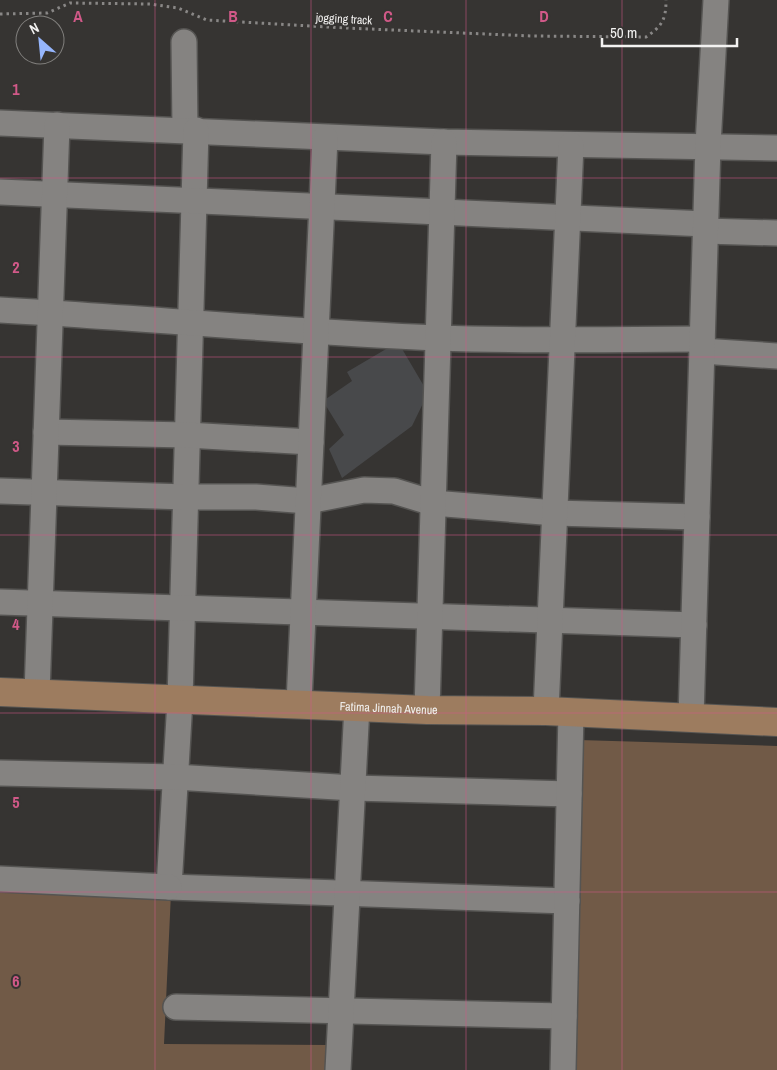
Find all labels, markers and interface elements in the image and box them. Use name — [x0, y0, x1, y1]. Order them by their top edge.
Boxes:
text: A — [73, 5, 83, 27]
text: B — [228, 5, 238, 27]
text: C — [383, 5, 393, 27]
text: D — [539, 5, 549, 27]
street label: jogging track — [314, 9, 373, 28]
north arrow — [15, 15, 65, 65]
scale bar — [602, 15, 737, 47]
text: N — [26, 19, 42, 38]
text: 50 m — [610, 22, 637, 43]
text: 1 — [12, 78, 20, 100]
text: 2 — [12, 256, 20, 278]
text: 3 — [12, 435, 20, 457]
text: 4 — [12, 613, 20, 635]
street label: Fatima Jinnah Avenue — [339, 698, 438, 718]
text: 5 — [12, 791, 20, 813]
text: 6 — [12, 970, 20, 992]

